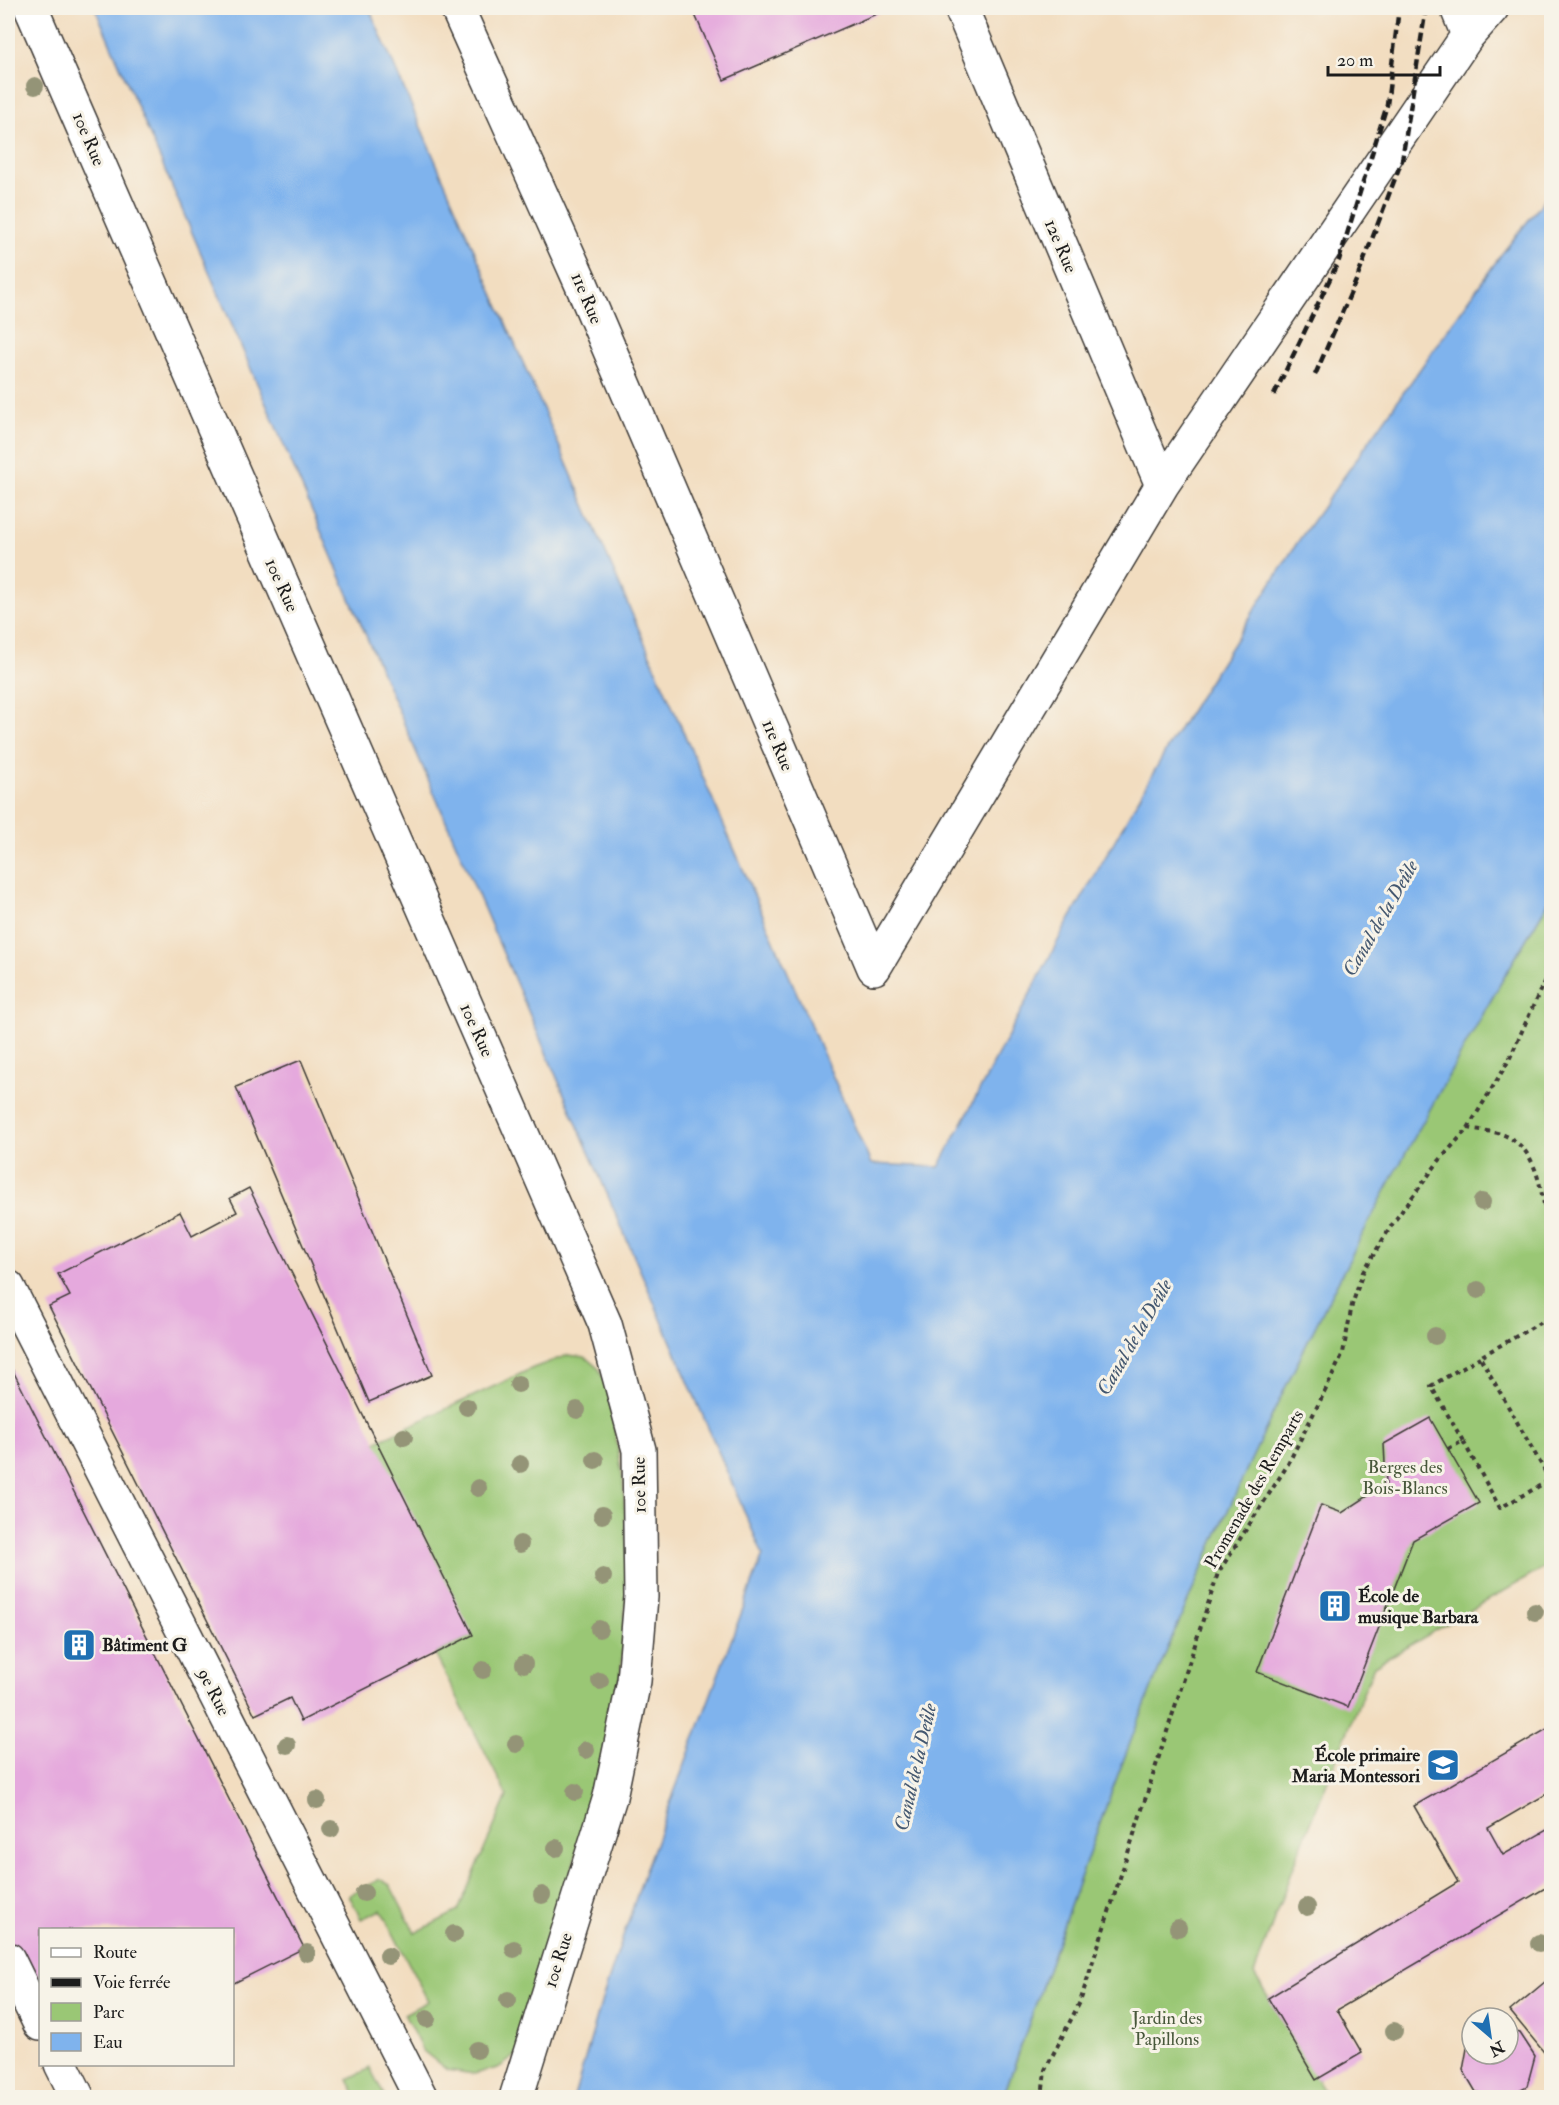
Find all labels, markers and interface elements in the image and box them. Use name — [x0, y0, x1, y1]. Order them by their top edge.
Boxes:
scale bar — [1328, 39, 1440, 77]
text: 20 m — [1337, 49, 1373, 72]
street label: 10e Rue — [67, 109, 110, 170]
street label: 12e Rue — [1039, 216, 1082, 277]
street label: 11e Rue — [565, 269, 608, 328]
street label: 10e Rue — [260, 555, 304, 616]
street label: 11e Rue — [756, 716, 799, 775]
water label: Canal de la Deûle — [1337, 855, 1424, 981]
street label: 10e Rue — [455, 1000, 499, 1061]
water label: Canal de la Deûle — [1091, 1274, 1178, 1400]
street label: Promenade des Remparts — [1200, 1406, 1309, 1573]
street label: 10e Rue — [628, 1456, 651, 1513]
park label: Berges des Bois-Blancs — [1362, 1456, 1448, 1500]
place label: École de musique Barbara — [1358, 1584, 1479, 1629]
building icon: École de musique Barbara — [1317, 1588, 1353, 1624]
building icon: Bâtiment G — [61, 1627, 97, 1663]
place label: Bâtiment G — [102, 1634, 187, 1657]
street label: 9e Rue — [191, 1663, 235, 1720]
water label: Canal de la Deûle — [889, 1701, 942, 1833]
place label: École primaire Maria Montessori — [1291, 1743, 1420, 1788]
school or university icon: École primaire Maria Montessori — [1425, 1747, 1461, 1783]
legend — [39, 1928, 234, 2066]
street label: 10e Rue — [539, 1929, 578, 1991]
text: Route — [93, 1941, 137, 1964]
text: Voie ferrée — [93, 1971, 171, 1994]
text: Parc — [93, 2001, 124, 2024]
north arrow — [1460, 2006, 1520, 2066]
park label: Jardin des Papillons — [1131, 2007, 1202, 2051]
text: Eau — [93, 2031, 123, 2054]
text: N — [1485, 2036, 1509, 2061]

